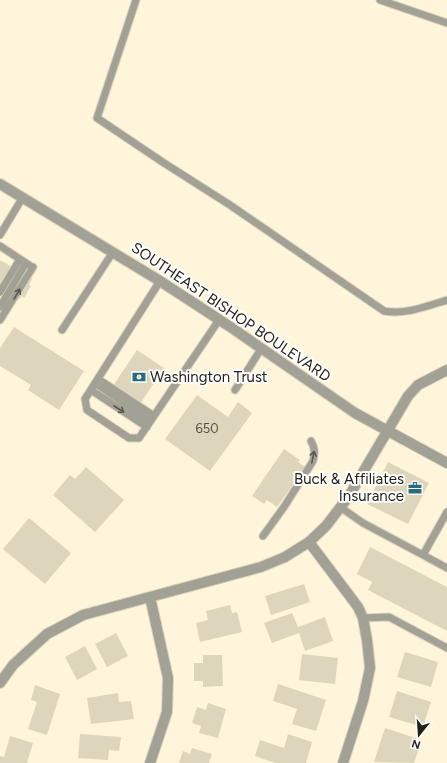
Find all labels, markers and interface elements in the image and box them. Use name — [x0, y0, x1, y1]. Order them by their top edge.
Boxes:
street label: SOUTHEAST BISHOP BOULEVARD — [128, 238, 334, 386]
one-way arrow — [13, 288, 21, 300]
place label: Washington Trust — [150, 368, 268, 386]
bank icon: Washington Trust — [131, 369, 147, 385]
one-way arrow — [113, 404, 124, 413]
house number: 650 — [195, 421, 219, 436]
one-way arrow — [309, 450, 317, 463]
place label: Buck & Affiliates Insurance — [294, 470, 404, 505]
office icon: Buck & Affiliates Insurance — [407, 480, 423, 496]
north arrow — [399, 715, 439, 755]
text: N — [410, 737, 422, 752]

